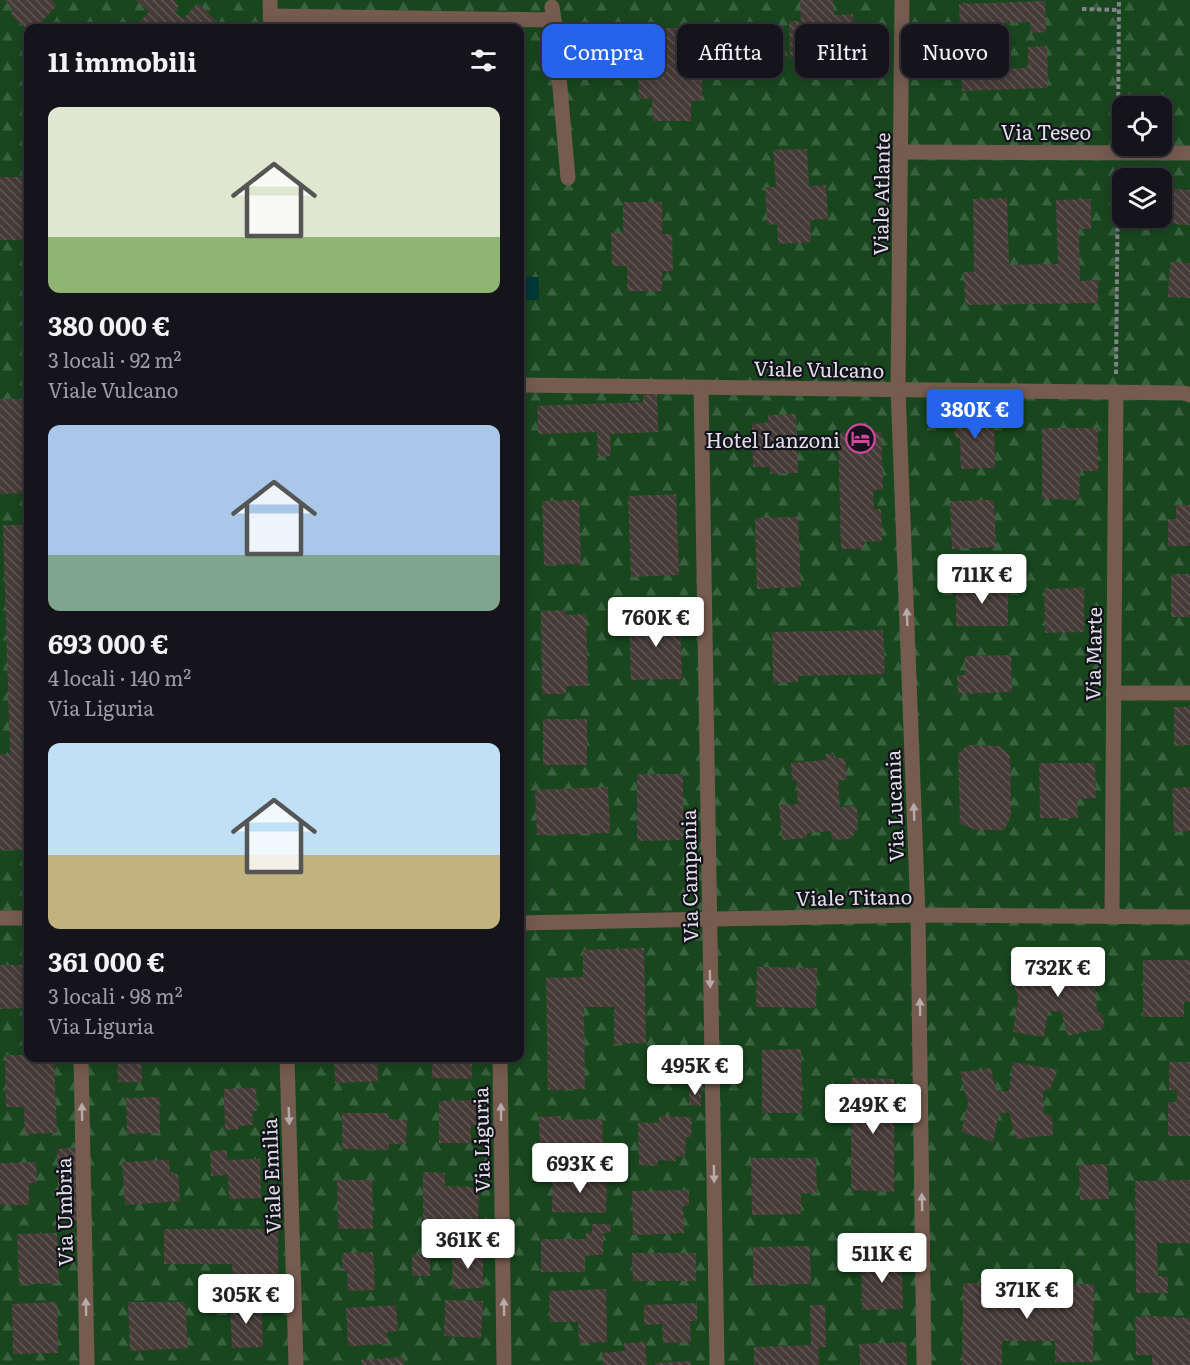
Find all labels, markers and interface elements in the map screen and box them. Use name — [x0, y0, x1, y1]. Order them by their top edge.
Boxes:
chip: Compra — [542, 24, 665, 78]
chip: Affitta — [677, 24, 783, 78]
chip: Filtri — [795, 24, 889, 78]
chip: Nuovo — [901, 24, 1009, 78]
text: 11 immobili — [48, 41, 197, 80]
icon: filters — [467, 44, 500, 77]
map controls — [1112, 96, 1172, 228]
button: locate — [1112, 96, 1172, 156]
street label: Via Teseo — [1001, 116, 1091, 146]
street label: Viale Atlante — [864, 132, 896, 256]
icon: home — [220, 146, 328, 254]
button: layers — [1112, 168, 1172, 228]
text: 380 000 € — [48, 305, 170, 344]
text: 3 locali · 92 m² — [48, 344, 181, 374]
street label: Viale Vulcano — [753, 352, 885, 384]
text: Viale Vulcano — [48, 374, 179, 404]
pin: 380K € — [926, 389, 1024, 440]
text: 380K € — [941, 393, 1009, 423]
hotel icon: Hotel Lanzoni — [845, 423, 877, 455]
place label: Hotel Lanzoni — [706, 424, 840, 454]
icon: home — [220, 464, 328, 572]
pin: 711K € — [933, 554, 1031, 605]
text: 711K € — [951, 558, 1013, 588]
pin: 760K € — [607, 597, 705, 648]
text: 760K € — [622, 601, 690, 631]
one-way arrow — [902, 607, 912, 626]
street label: Via Marte — [1076, 607, 1108, 701]
text: 693 000 € — [48, 623, 169, 662]
text: 4 locali · 140 m² — [48, 662, 191, 692]
text: Via Liguria — [48, 692, 154, 722]
street label: Via Lucania — [876, 749, 910, 863]
icon: home — [220, 782, 328, 890]
one-way arrow — [910, 802, 919, 821]
street label: Via Campania — [672, 809, 704, 943]
street label: Viale Titano — [795, 880, 913, 912]
text: 361 000 € — [48, 941, 165, 980]
pin: 732K € — [1009, 947, 1107, 998]
text: 732K € — [1025, 951, 1091, 981]
one-way arrow — [706, 969, 715, 988]
text: 3 locali · 98 m² — [48, 980, 183, 1010]
one-way arrow — [915, 997, 924, 1016]
text: Via Liguria — [48, 1010, 154, 1040]
pin: 495K € — [646, 1045, 744, 1096]
text: 495K € — [661, 1049, 729, 1079]
pin: 249K € — [824, 1084, 922, 1135]
street label: Via Liguria — [464, 1086, 496, 1193]
text: 249K € — [839, 1088, 907, 1118]
one-way arrow — [77, 1102, 87, 1121]
one-way arrow — [496, 1102, 505, 1121]
one-way arrow — [284, 1106, 294, 1125]
street label: Viale Emilia — [253, 1117, 287, 1234]
pin: 693K € — [531, 1143, 629, 1194]
text: 693K € — [546, 1147, 614, 1177]
street label: Via Umbria — [47, 1157, 79, 1267]
one-way arrow — [709, 1164, 718, 1183]
one-way arrow — [917, 1192, 927, 1211]
pin: 361K € — [419, 1219, 517, 1270]
text: 361K € — [436, 1223, 500, 1253]
pin: 511K € — [833, 1233, 931, 1284]
text: 511K € — [851, 1237, 913, 1267]
pin: 371K € — [978, 1269, 1076, 1320]
text: 371K € — [995, 1273, 1059, 1303]
pin: 305K € — [197, 1274, 295, 1325]
text: 305K € — [212, 1278, 280, 1308]
one-way arrow — [81, 1297, 90, 1316]
one-way arrow — [499, 1297, 508, 1316]

